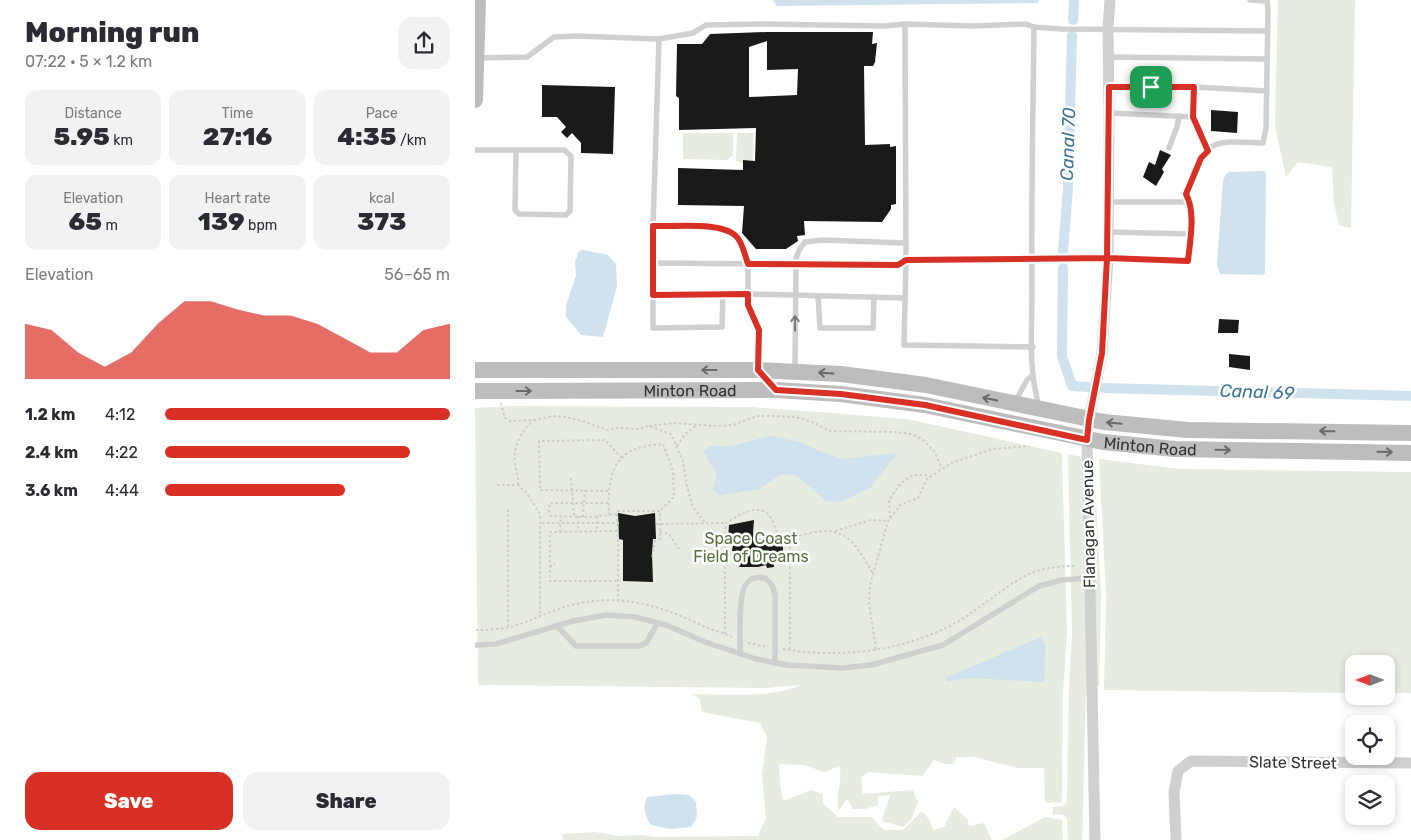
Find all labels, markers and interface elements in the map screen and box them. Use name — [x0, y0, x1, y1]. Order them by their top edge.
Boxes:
text: Morning run — [25, 16, 199, 49]
button: share — [398, 17, 450, 69]
text: 07:22 · 5 × 1.2 km — [25, 52, 152, 71]
pin — [1130, 66, 1172, 108]
icon: arrive — [1137, 73, 1165, 101]
text: Distance — [64, 105, 122, 122]
text: Time — [222, 105, 253, 122]
text: Pace — [366, 105, 398, 122]
water label: Canal 70 — [1056, 106, 1080, 181]
text: 5.95 — [53, 122, 110, 151]
text: 27:16 — [203, 122, 272, 151]
text: 4:35 — [337, 122, 396, 151]
text: km — [110, 132, 133, 149]
text: /km — [396, 132, 426, 149]
text: Elevation — [63, 190, 123, 207]
text: Heart rate — [205, 190, 270, 207]
text: kcal — [369, 190, 395, 207]
text: 65 — [68, 207, 102, 236]
text: 139 — [198, 207, 245, 236]
text: 373 — [357, 207, 406, 236]
text: m — [102, 217, 118, 234]
text: bpm — [245, 217, 277, 234]
text: Elevation — [25, 265, 94, 284]
text: 56–65 m — [384, 265, 450, 284]
one-way arrow — [790, 315, 800, 332]
one-way arrow — [701, 365, 718, 375]
one-way arrow — [818, 369, 834, 378]
water label: Canal 69 — [1219, 380, 1295, 404]
street label: Minton Road — [643, 381, 737, 400]
one-way arrow — [515, 386, 531, 396]
one-way arrow — [983, 394, 999, 403]
text: 1.2 km — [25, 405, 75, 424]
text: 4:12 — [105, 405, 135, 424]
one-way arrow — [1106, 418, 1122, 428]
one-way arrow — [1320, 427, 1336, 436]
street label: Minton Road — [1103, 433, 1197, 459]
text: 2.4 km — [25, 443, 78, 462]
text: 4:22 — [105, 443, 138, 462]
one-way arrow — [1214, 445, 1231, 455]
one-way arrow — [1377, 448, 1393, 457]
street label: Flanagan Avenue — [1078, 460, 1099, 588]
text: 3.6 km — [25, 481, 78, 500]
text: 4:44 — [105, 481, 139, 500]
park label: Space Coast Field of Dreams — [693, 529, 809, 566]
north arrow — [1345, 655, 1395, 705]
map controls — [1345, 655, 1395, 825]
button: locate — [1345, 715, 1395, 765]
street label: Slate Street — [1249, 752, 1337, 773]
button: Save — [25, 772, 233, 830]
button: Share — [243, 772, 450, 830]
button: layers — [1345, 775, 1395, 825]

